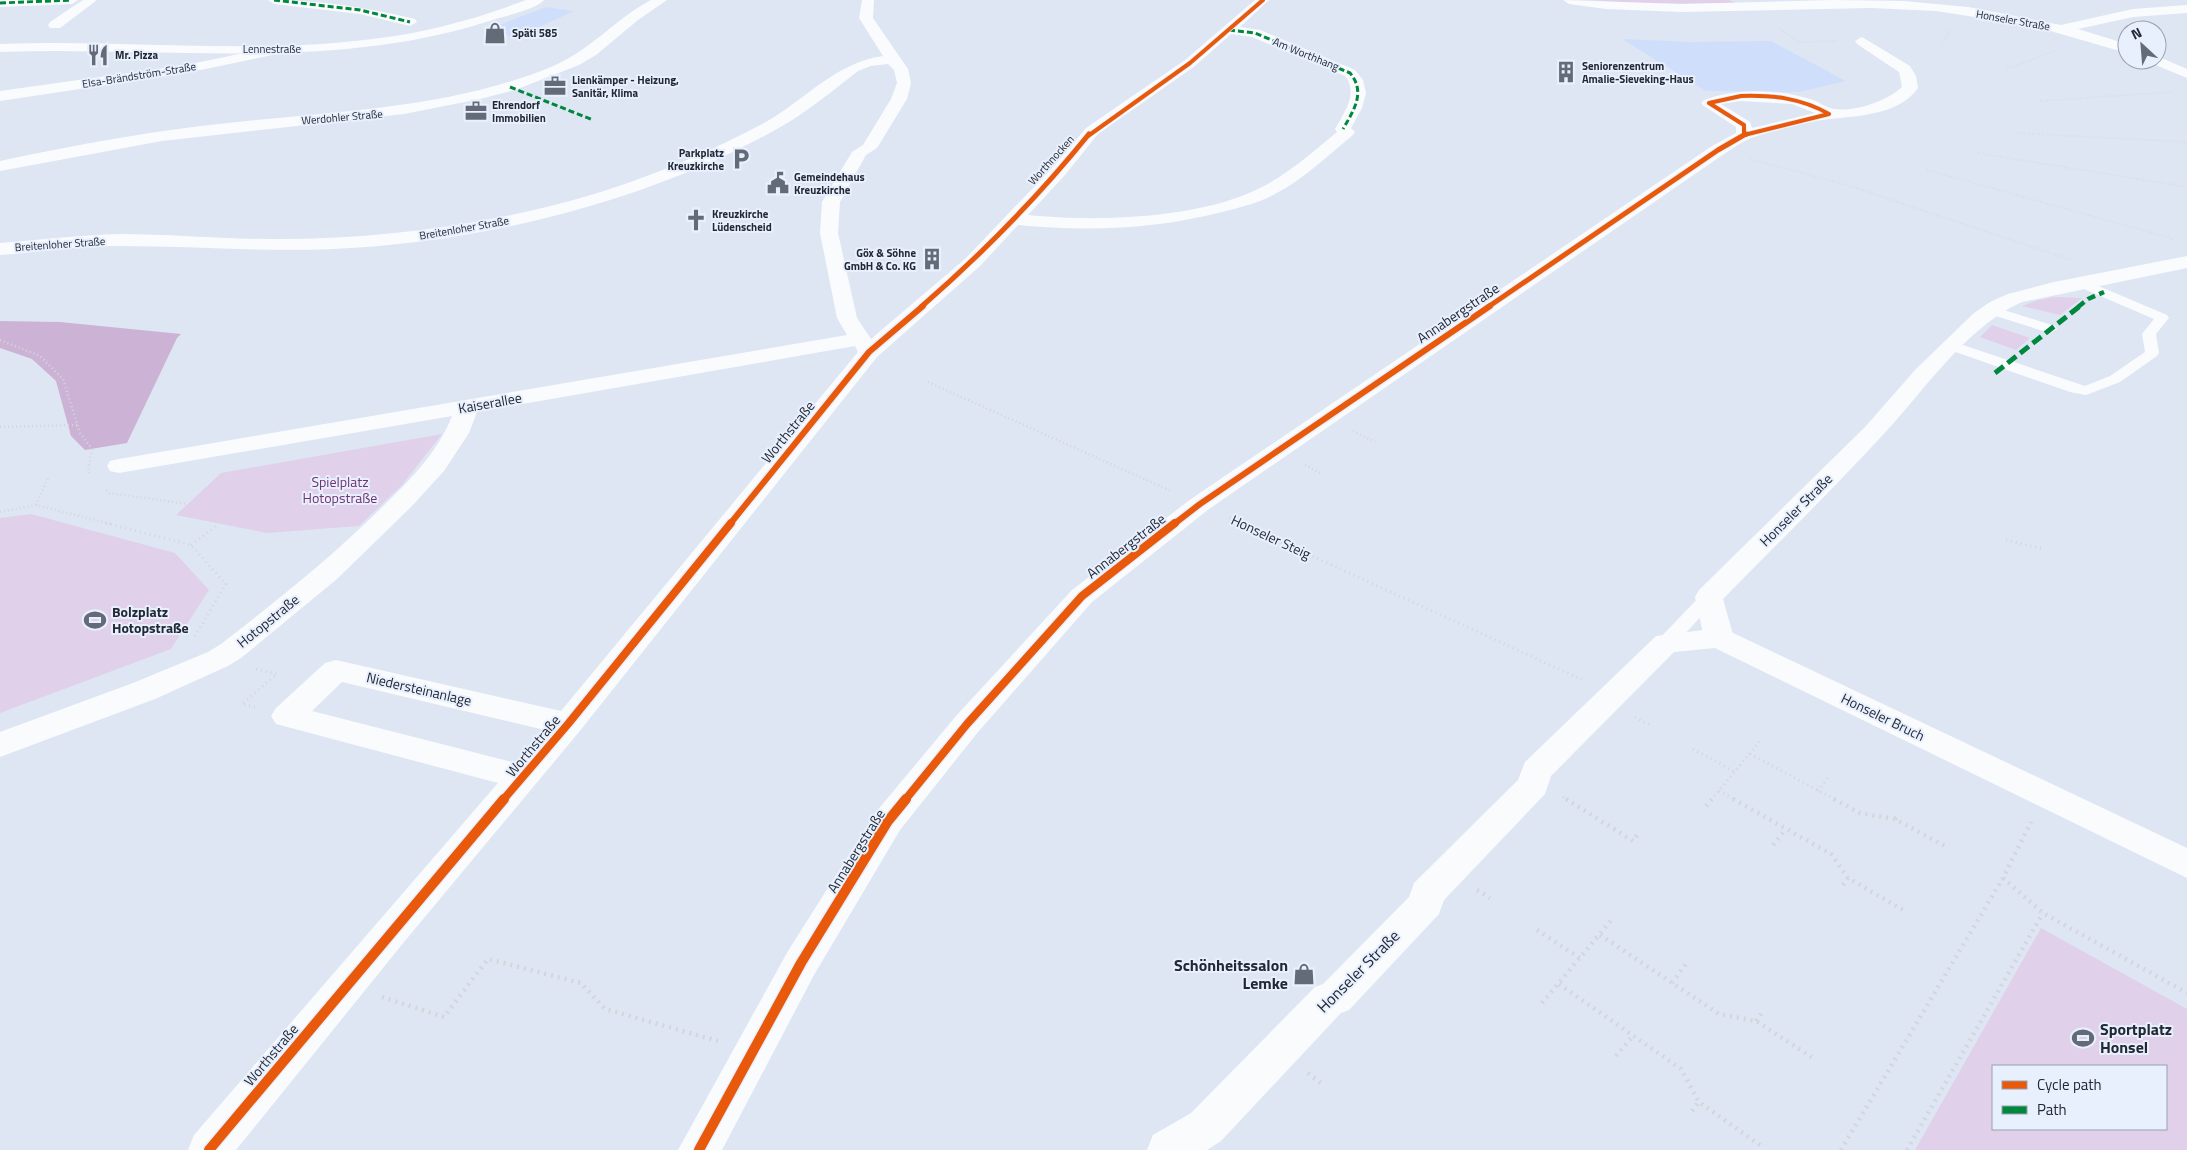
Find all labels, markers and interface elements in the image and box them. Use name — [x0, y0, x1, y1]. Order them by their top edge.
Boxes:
street label: Honseler Straße — [1975, 6, 2052, 34]
shop icon: Späti 585 — [482, 20, 508, 46]
north arrow — [2117, 20, 2167, 70]
text: N — [2127, 21, 2145, 44]
place label: Späti 585 — [512, 25, 557, 41]
street label: Am Worthhang — [1271, 33, 1342, 75]
street label: Lennestraße — [243, 41, 302, 57]
restaurant icon: Mr. Pizza — [85, 42, 111, 68]
place label: Mr. Pizza — [115, 47, 159, 63]
street label: Elsa-Brändström-Straße — [81, 58, 197, 92]
place label: Seniorenzentrum Amalie-Sieveking-Haus — [1582, 58, 1694, 87]
building icon: Seniorenzentrum Amalie-Sieveking-Haus — [1553, 59, 1579, 85]
place label: Lienkämper - Heizung, Sanitär, Klima — [572, 72, 679, 101]
office icon: Lienkämper - Heizung, Sanitär, Klima — [542, 73, 568, 99]
place label: Ehrendorf Immobilien — [492, 97, 546, 126]
office icon: Ehrendorf Immobilien — [463, 98, 489, 124]
street label: Werdohler Straße — [301, 105, 384, 129]
street label: Worthnocken — [1024, 132, 1078, 188]
place label: Parkplatz Kreuzkirche — [668, 145, 724, 174]
parking icon: Parkplatz Kreuzkirche — [728, 146, 754, 172]
place label: Gemeindehaus Kreuzkirche — [794, 169, 865, 198]
public building icon: Gemeindehaus Kreuzkirche — [765, 170, 791, 196]
place label: Kreuzkirche Lüdenscheid — [712, 206, 772, 235]
church icon: Kreuzkirche Lüdenscheid — [683, 207, 709, 233]
street label: Breitenloher Straße — [418, 212, 510, 244]
street label: Breitenloher Straße — [14, 233, 106, 255]
place label: Göx & Söhne GmbH & Co. KG — [844, 245, 916, 274]
building icon: Göx & Söhne GmbH & Co. KG — [919, 246, 945, 272]
street label: Annabergstraße — [1412, 277, 1503, 348]
street label: Kaiserallee — [457, 387, 523, 418]
street label: Worthstraße — [756, 396, 819, 468]
street label: Honseler Straße — [1754, 468, 1837, 551]
park label: Spielplatz Hotopstraße — [303, 471, 377, 508]
street label: Annabergstraße — [1082, 508, 1170, 583]
street label: Honseler Steig — [1228, 509, 1315, 564]
street label: Hotopstraße — [232, 589, 303, 652]
place label: Bolzplatz Hotopstraße — [112, 601, 189, 638]
sports icon: Bolzplatz Hotopstraße — [82, 607, 108, 633]
street label: Niedersteinanlage — [365, 666, 474, 711]
street label: Honseler Bruch — [1838, 687, 1929, 746]
street label: Worthstraße — [500, 710, 565, 781]
street label: Annabergstraße — [821, 805, 890, 897]
street label: Honseler Straße — [1311, 924, 1405, 1018]
place label: Schönheitssalon Lemke — [1174, 953, 1288, 995]
shop icon: Schönheitssalon Lemke — [1291, 961, 1317, 987]
place label: Sportplatz Honsel — [2100, 1017, 2172, 1059]
street label: Worthstraße — [238, 1019, 303, 1090]
sports icon: Sportplatz Honsel — [2070, 1025, 2096, 1051]
legend — [1992, 1065, 2167, 1130]
text: Cycle path — [2037, 1073, 2102, 1096]
text: Path — [2037, 1098, 2067, 1121]

